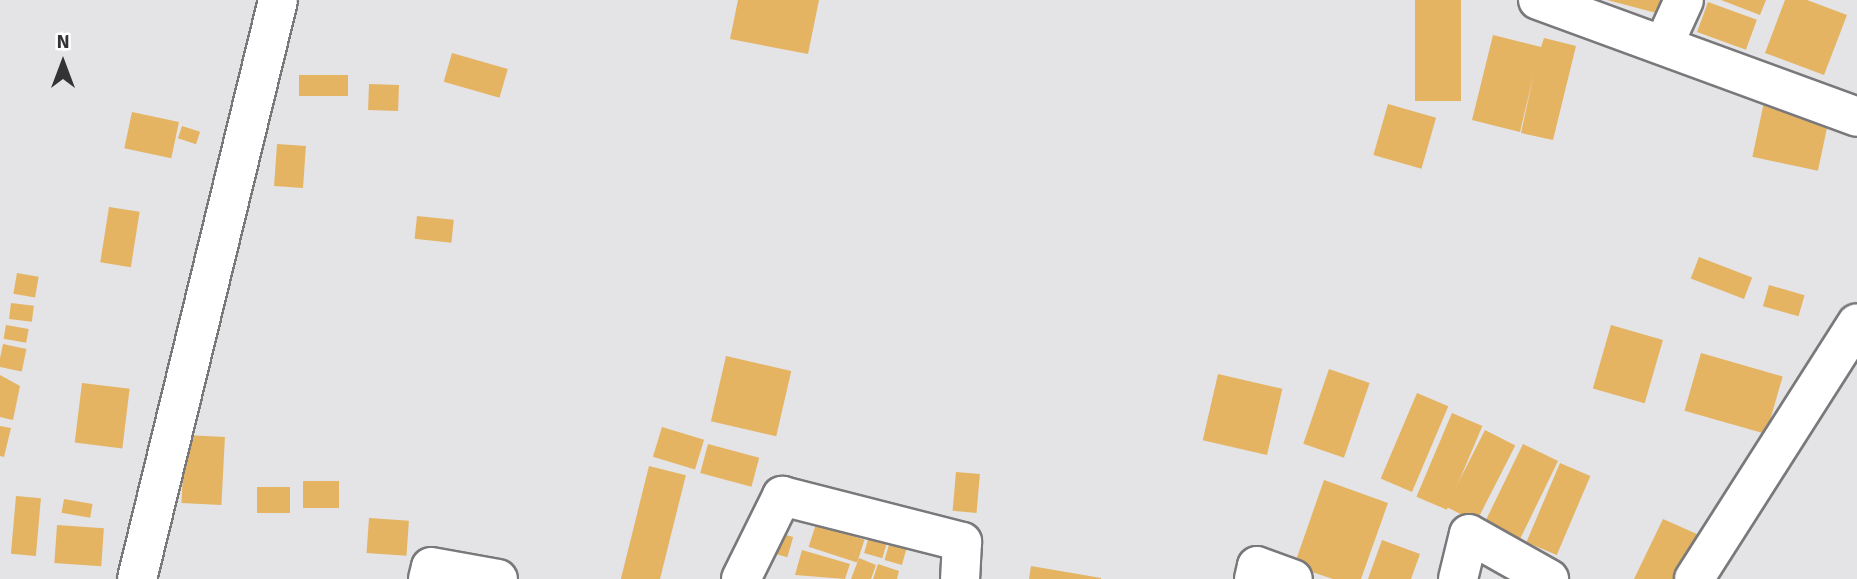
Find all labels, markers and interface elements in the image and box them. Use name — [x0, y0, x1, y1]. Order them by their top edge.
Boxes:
north arrow — [28, 28, 98, 98]
text: N — [56, 30, 70, 54]

